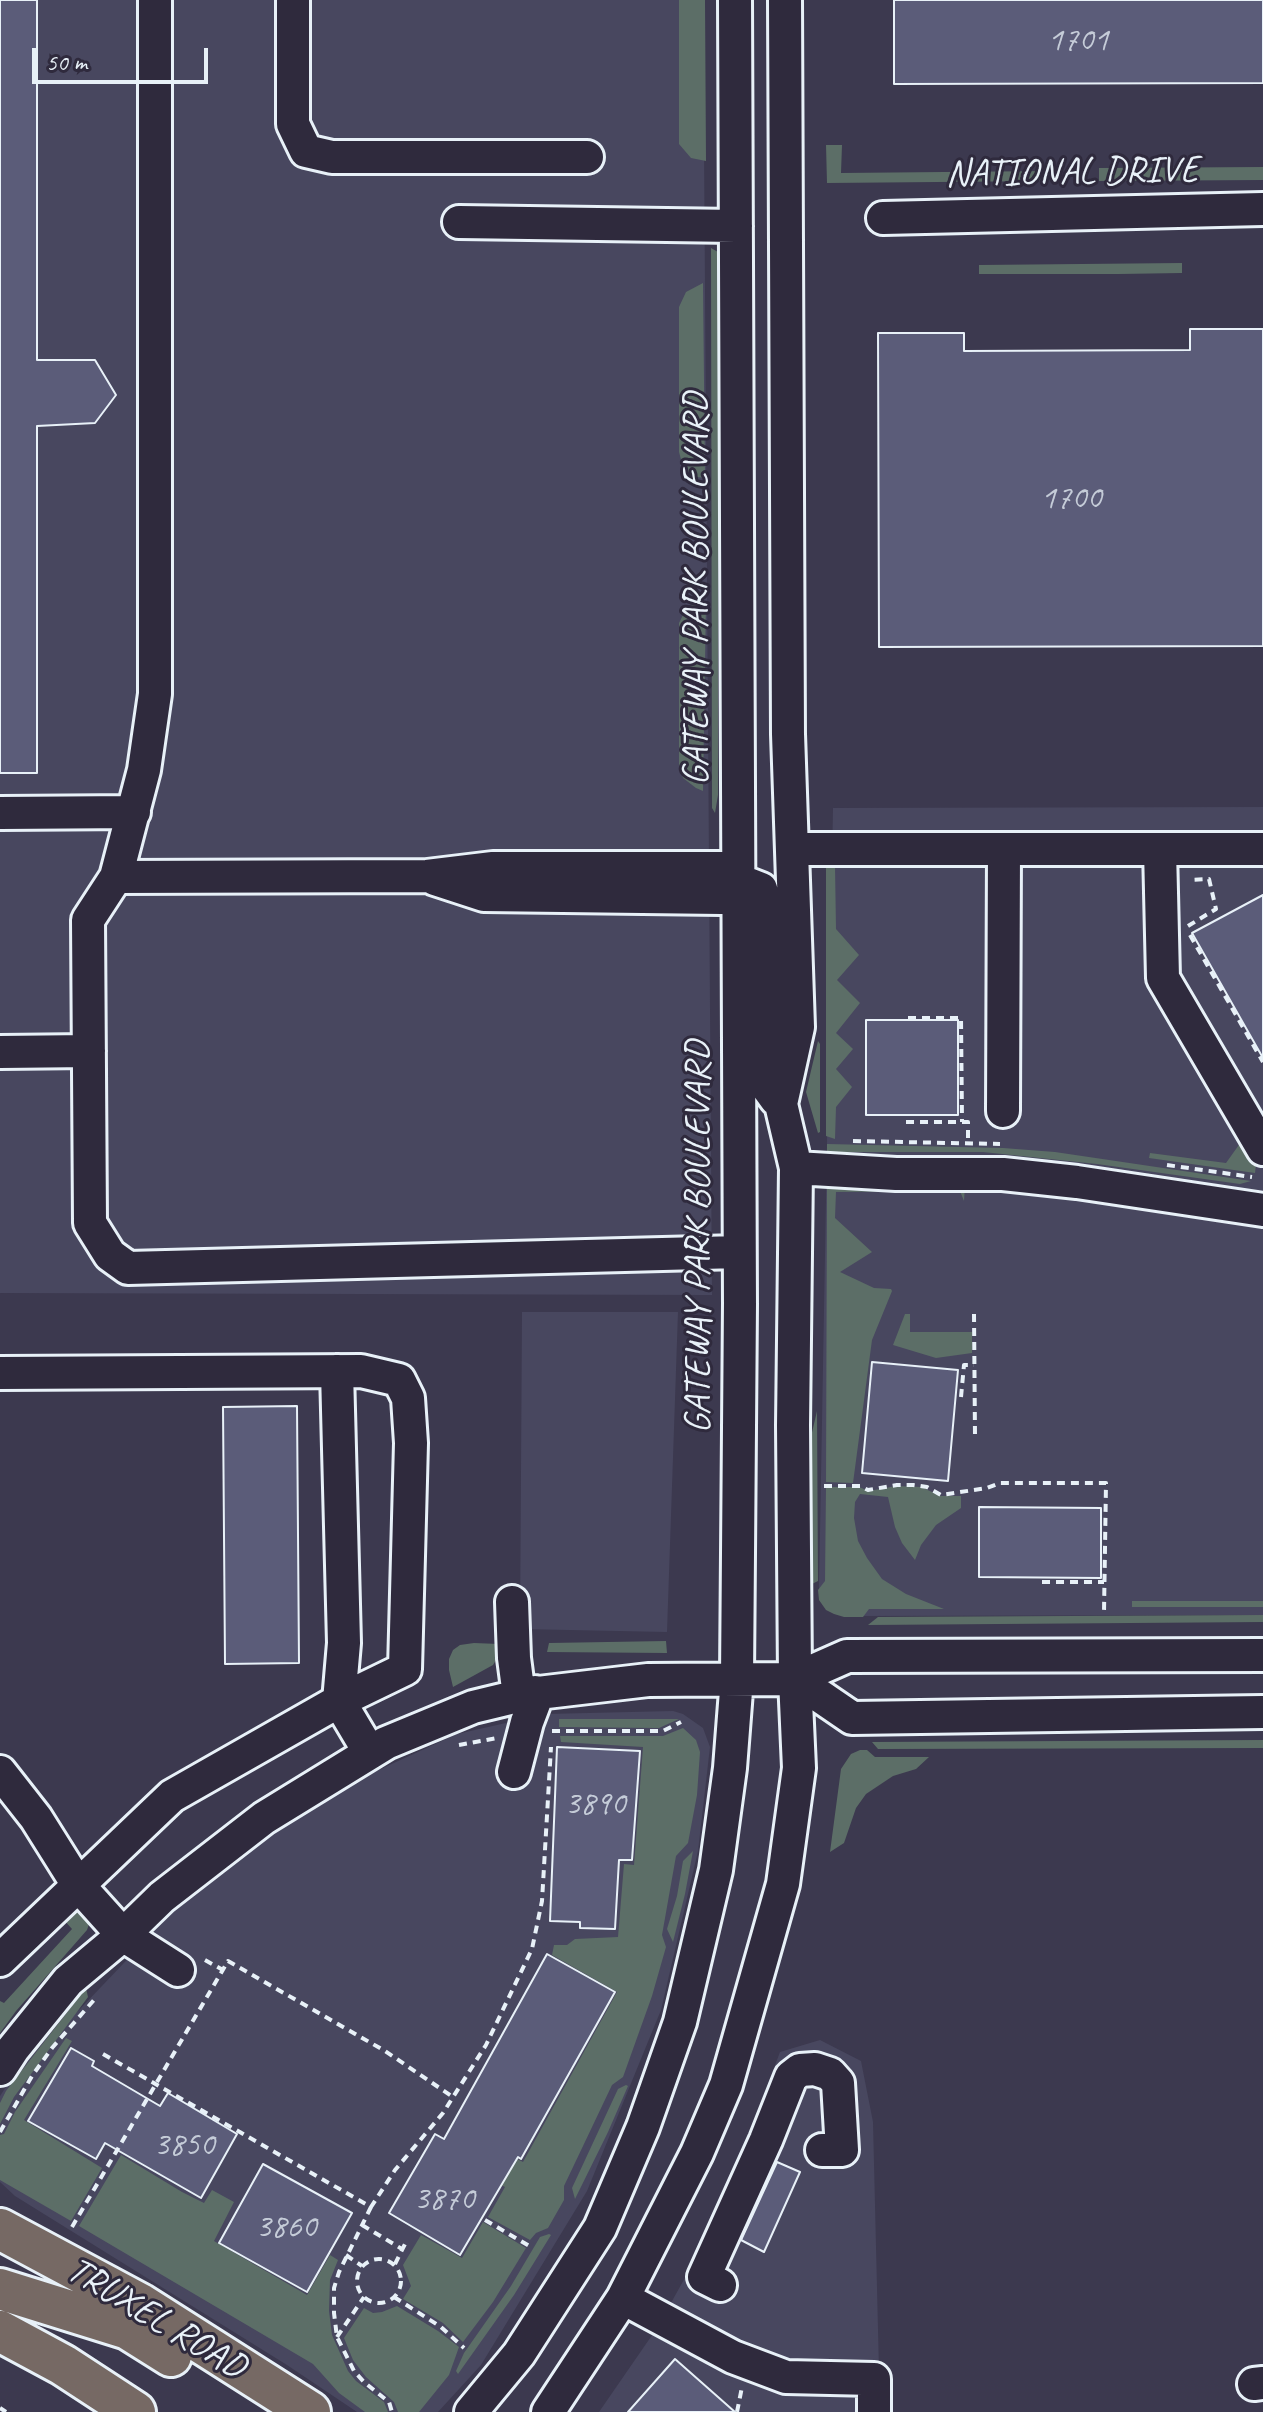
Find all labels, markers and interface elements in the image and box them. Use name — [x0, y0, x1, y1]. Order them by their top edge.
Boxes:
house number: 1701 — [1047, 21, 1109, 61]
scale bar — [36, 32, 212, 82]
text: 50 m — [46, 47, 87, 77]
street label: NATIONAL DRIVE — [945, 148, 1199, 198]
street label: GATEWAY PARK BOULEVARD — [674, 393, 720, 785]
house number: 1700 — [1040, 479, 1102, 519]
street label: GATEWAY PARK BOULEVARD — [676, 1041, 722, 1433]
house number: 3890 — [564, 1785, 626, 1825]
house number: 3850 — [153, 2126, 215, 2166]
house number: 3870 — [413, 2180, 475, 2220]
house number: 3860 — [255, 2208, 317, 2248]
street label: TRUXEL ROAD — [58, 2248, 254, 2390]

